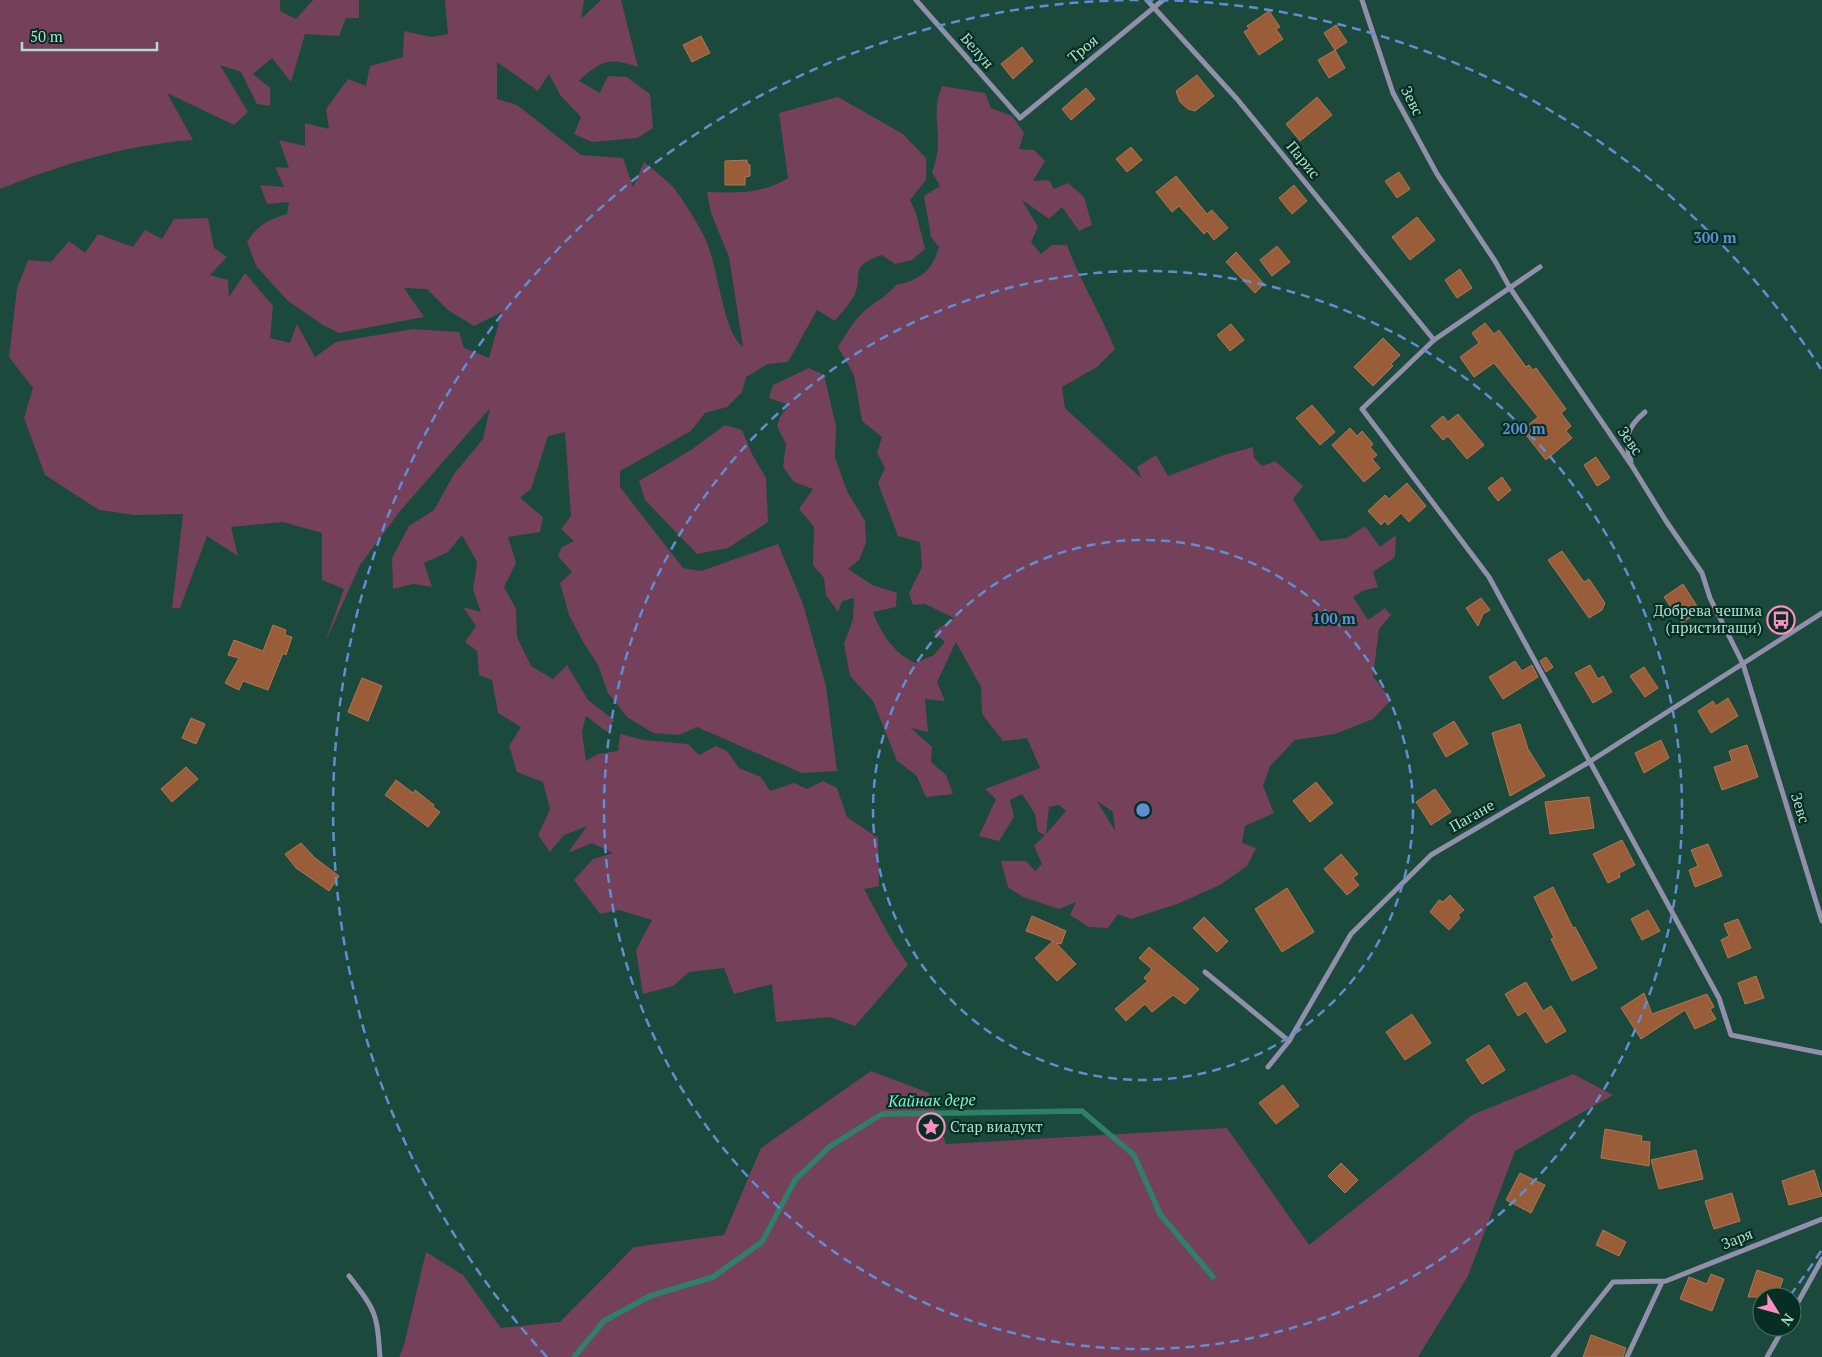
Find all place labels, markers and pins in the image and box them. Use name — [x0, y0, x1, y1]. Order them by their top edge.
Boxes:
place label: Добрева чешма (пристигащи) — [1653, 600, 1762, 637]
bus stop icon: Добрева чешма (пристигащи) — [1766, 605, 1796, 635]
centre of rings — [1134, 801, 1152, 819]
place icon: Стар виадукт — [916, 1112, 946, 1142]
place label: Стар виадукт — [950, 1116, 1043, 1136]

